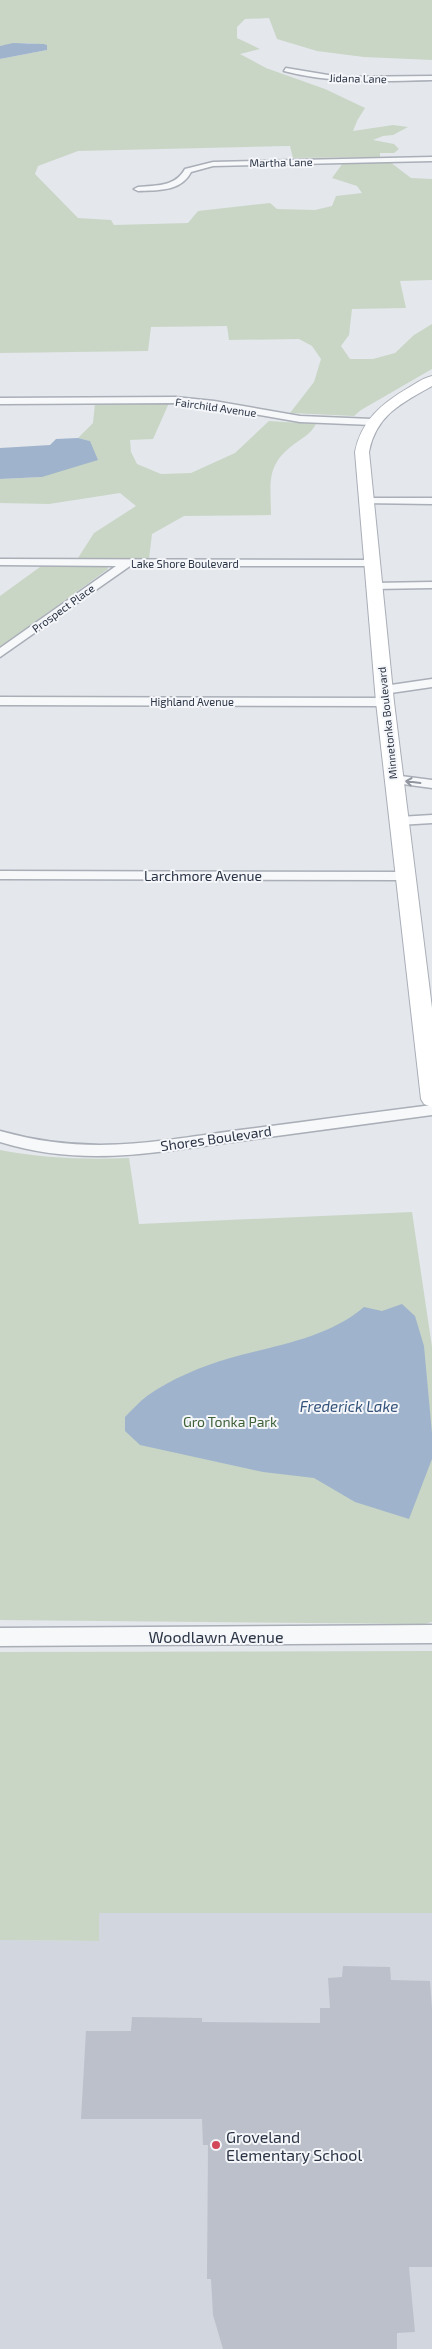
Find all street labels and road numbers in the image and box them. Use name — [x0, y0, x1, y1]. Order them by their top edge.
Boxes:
street label: Jidana Lane — [329, 71, 387, 85]
street label: Martha Lane — [249, 155, 313, 169]
street label: Fairchild Avenue — [175, 395, 258, 419]
street label: Lake Shore Boulevard — [131, 557, 239, 570]
street label: Prospect Place — [29, 581, 97, 635]
street label: Minnetonka Boulevard — [375, 666, 399, 780]
street label: Highland Avenue — [150, 695, 234, 708]
street label: Larchmore Avenue — [144, 867, 262, 884]
street label: Shores Boulevard — [159, 1122, 273, 1154]
street label: Woodlawn Avenue — [148, 1627, 284, 1646]

